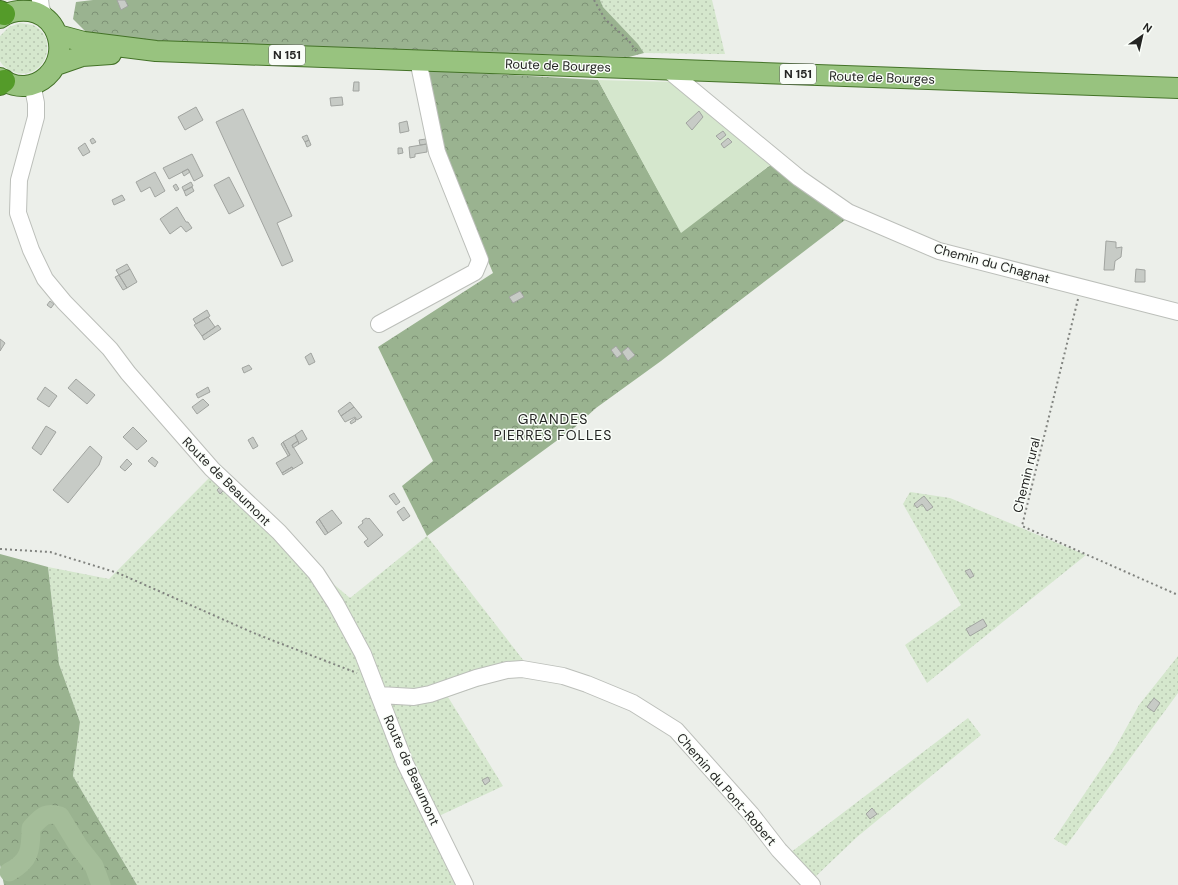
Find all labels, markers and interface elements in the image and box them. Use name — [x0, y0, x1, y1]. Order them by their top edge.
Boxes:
north arrow — [1122, 16, 1162, 56]
text: N — [1140, 20, 1155, 36]
road number: N 151 — [269, 45, 305, 65]
street label: Route de Bourges — [505, 55, 611, 76]
road number: N 151 — [780, 64, 816, 84]
street label: Route de Bourges — [829, 67, 935, 88]
street label: Chemin du Chagnat — [932, 240, 1052, 287]
district label: GRANDES PIERRES FOLLES — [494, 410, 612, 444]
street label: Route de Beaumont — [179, 433, 275, 529]
street label: Chemin rural — [1009, 436, 1044, 514]
street label: Route de Beaumont — [380, 712, 443, 828]
street label: Chemin du Pont-Robert — [673, 729, 780, 849]

